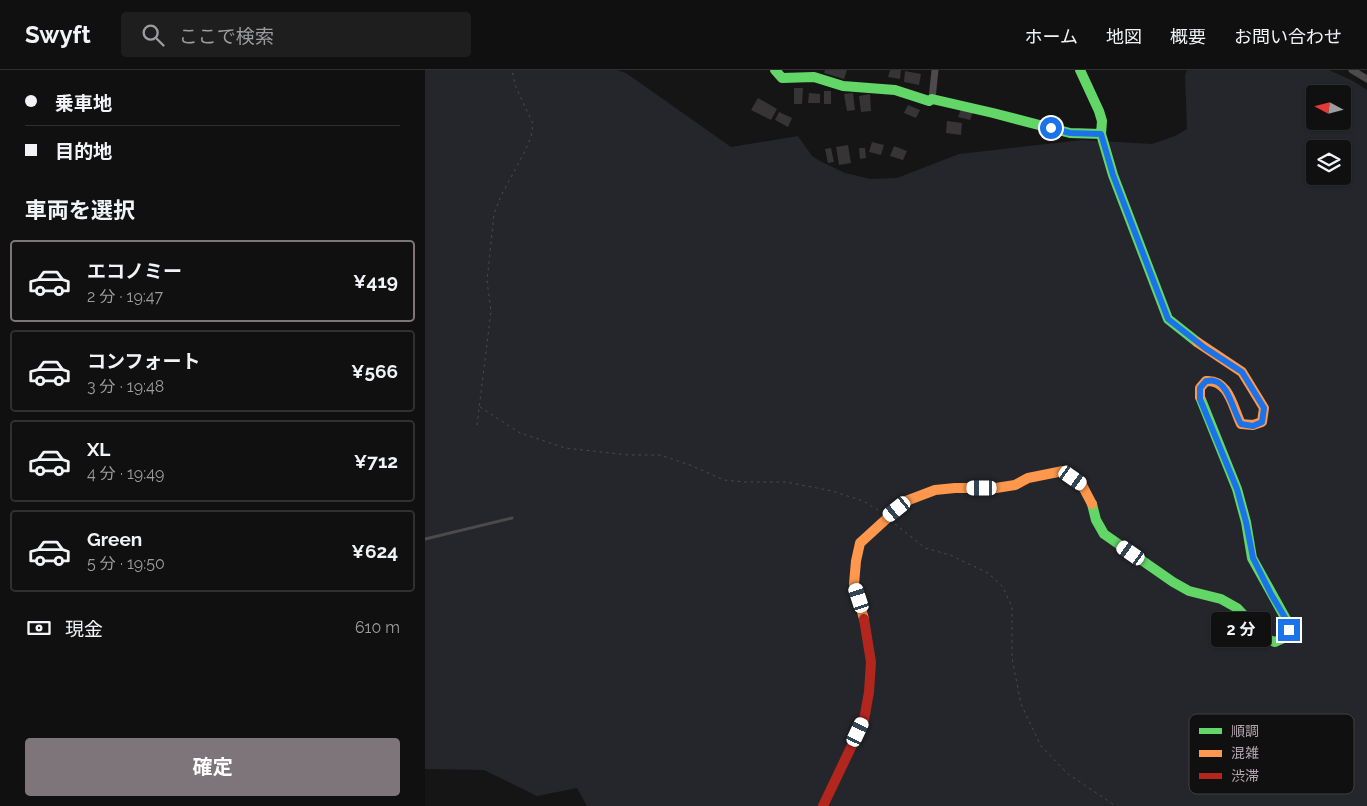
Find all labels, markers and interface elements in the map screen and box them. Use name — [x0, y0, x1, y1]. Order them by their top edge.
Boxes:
search box — [121, 12, 471, 57]
text: Swyft — [25, 20, 91, 49]
icon: search — [139, 21, 167, 49]
text: ここで検索 — [179, 25, 274, 47]
text: ホーム — [1025, 26, 1078, 47]
text: 地図 — [1106, 26, 1142, 47]
text: 概要 — [1170, 26, 1206, 47]
text: お問い合わせ — [1234, 26, 1342, 47]
north arrow — [1306, 85, 1351, 130]
map controls — [1306, 85, 1351, 185]
text: 乗車地 — [55, 92, 112, 114]
route start — [1040, 117, 1062, 139]
text: 目的地 — [55, 140, 112, 162]
button: layers — [1306, 140, 1351, 185]
text: 車両を選択 — [25, 197, 135, 223]
icon: car — [27, 259, 72, 304]
text: エコノミー — [87, 260, 182, 282]
text: ¥419 — [353, 270, 398, 292]
text: 2 分 · 19:47 — [87, 287, 163, 306]
icon: car — [27, 349, 72, 394]
text: コンフォート — [87, 350, 200, 372]
text: ¥566 — [351, 360, 398, 382]
text: 3 分 · 19:48 — [87, 377, 164, 396]
text: XL — [87, 438, 110, 460]
icon: car — [27, 439, 72, 484]
text: ¥712 — [354, 450, 398, 472]
car — [1056, 463, 1089, 493]
text: 4 分 · 19:49 — [87, 464, 164, 483]
car — [967, 481, 997, 496]
car — [880, 494, 913, 524]
text: Green — [87, 528, 142, 550]
icon: car — [27, 529, 72, 574]
car — [1114, 538, 1147, 568]
text: ¥624 — [351, 540, 398, 562]
text: 5 分 · 19:50 — [87, 554, 165, 573]
car — [847, 581, 870, 615]
callout: 2 分 — [1211, 612, 1271, 648]
icon: cash — [25, 614, 53, 642]
text: 現金 — [65, 618, 103, 640]
text: 610 m — [355, 618, 400, 637]
route end — [1278, 619, 1300, 641]
text: 2 分 — [1227, 620, 1255, 639]
legend — [1189, 714, 1354, 794]
car — [844, 715, 871, 749]
text: 順調 — [1231, 723, 1259, 739]
button: 確定 — [25, 738, 400, 796]
text: 混雑 — [1231, 745, 1259, 761]
text: 渋滞 — [1231, 768, 1259, 784]

